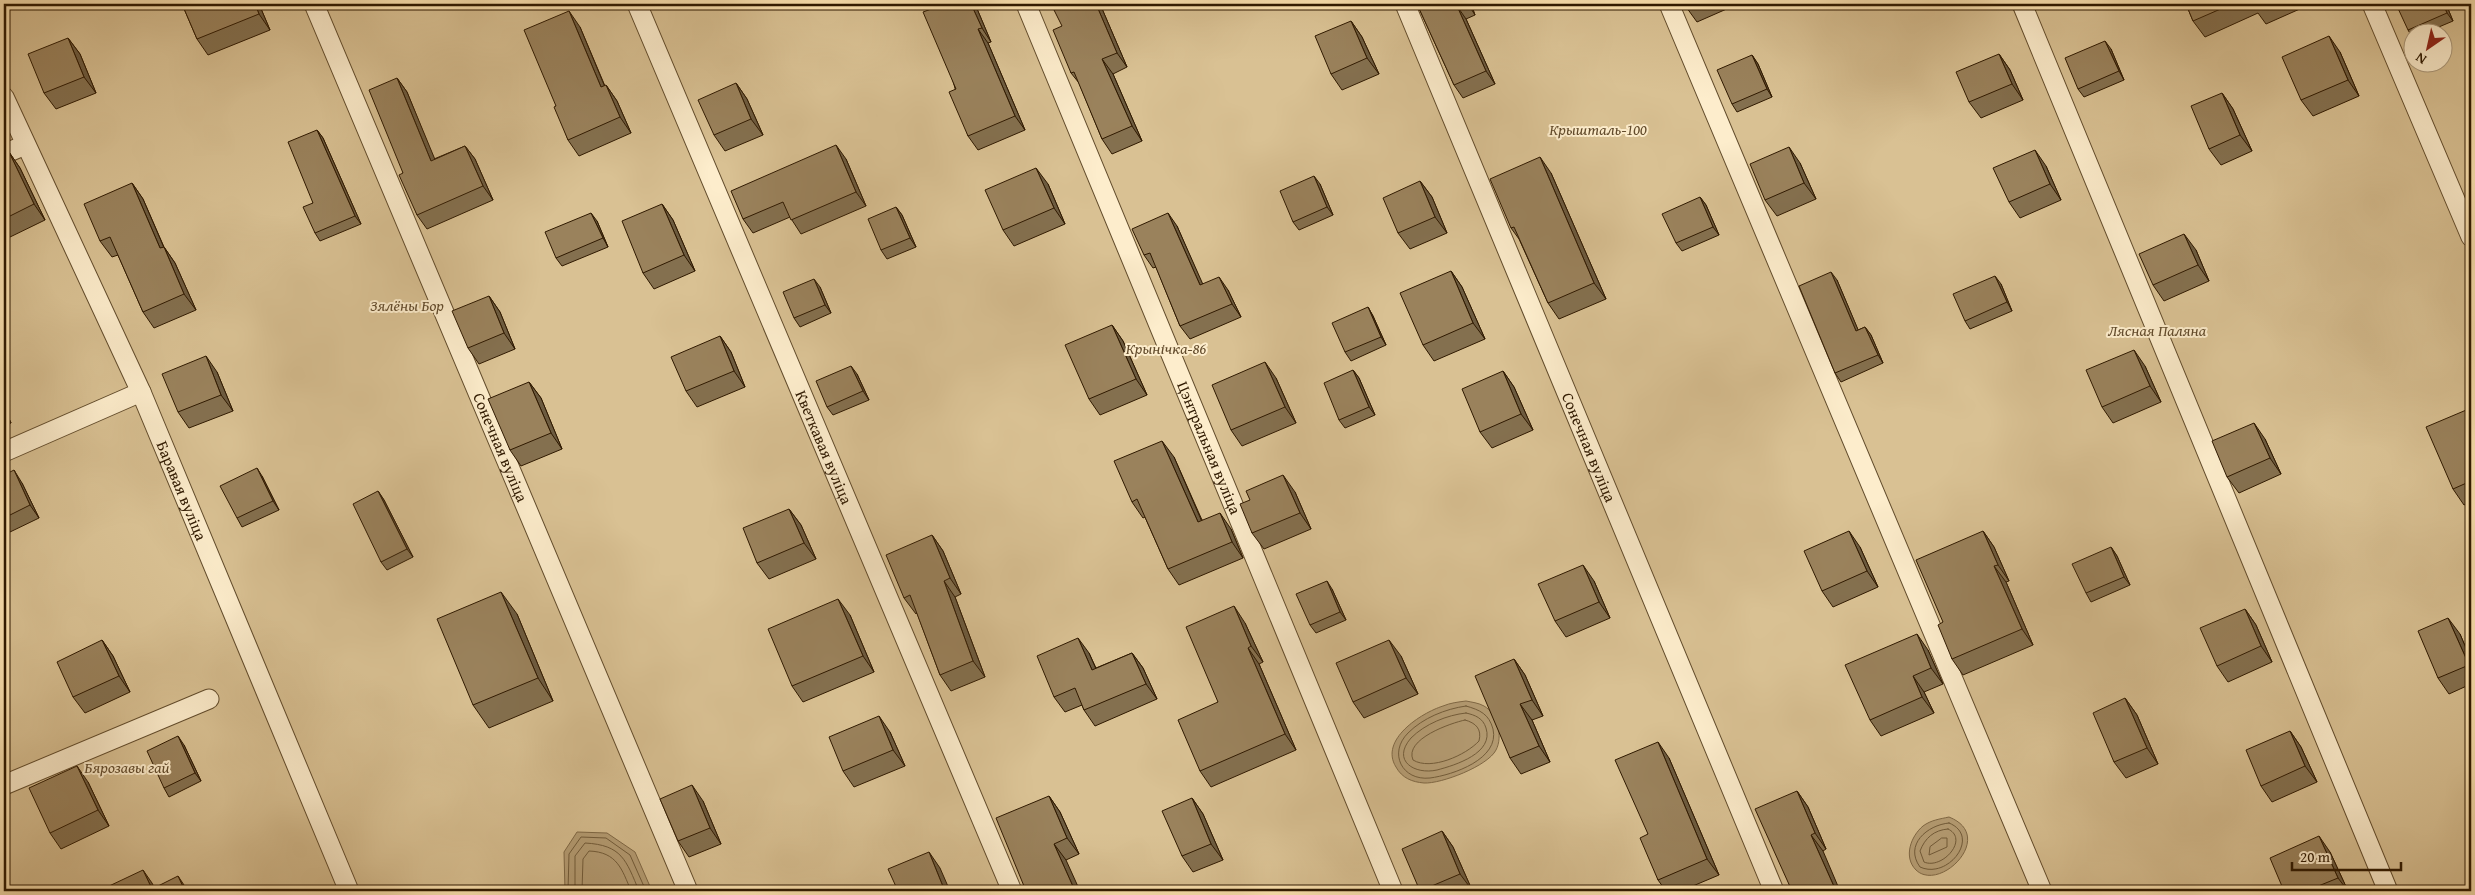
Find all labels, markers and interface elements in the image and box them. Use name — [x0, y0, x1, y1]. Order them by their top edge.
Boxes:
north arrow — [2402, 22, 2452, 72]
text: N — [2411, 48, 2430, 70]
park label: Крышталь-100 — [1549, 117, 1647, 141]
park label: Зялёны Бор — [370, 293, 444, 317]
park label: Лясная Паляна — [2108, 318, 2207, 342]
park label: Крынічка-86 — [1126, 336, 1206, 360]
street label: Цэнтральная вуліца — [1171, 377, 1248, 518]
street label: Кветкавая вуліца — [789, 386, 859, 508]
street label: Сонечная вуліца — [467, 389, 535, 506]
street label: Сонечная вуліца — [1556, 389, 1623, 506]
street label: Баравая вуліца — [151, 437, 214, 544]
park label: Бярозавы гай — [84, 755, 170, 779]
scale bar — [2292, 840, 2401, 872]
text: 20 m — [2300, 846, 2331, 867]

